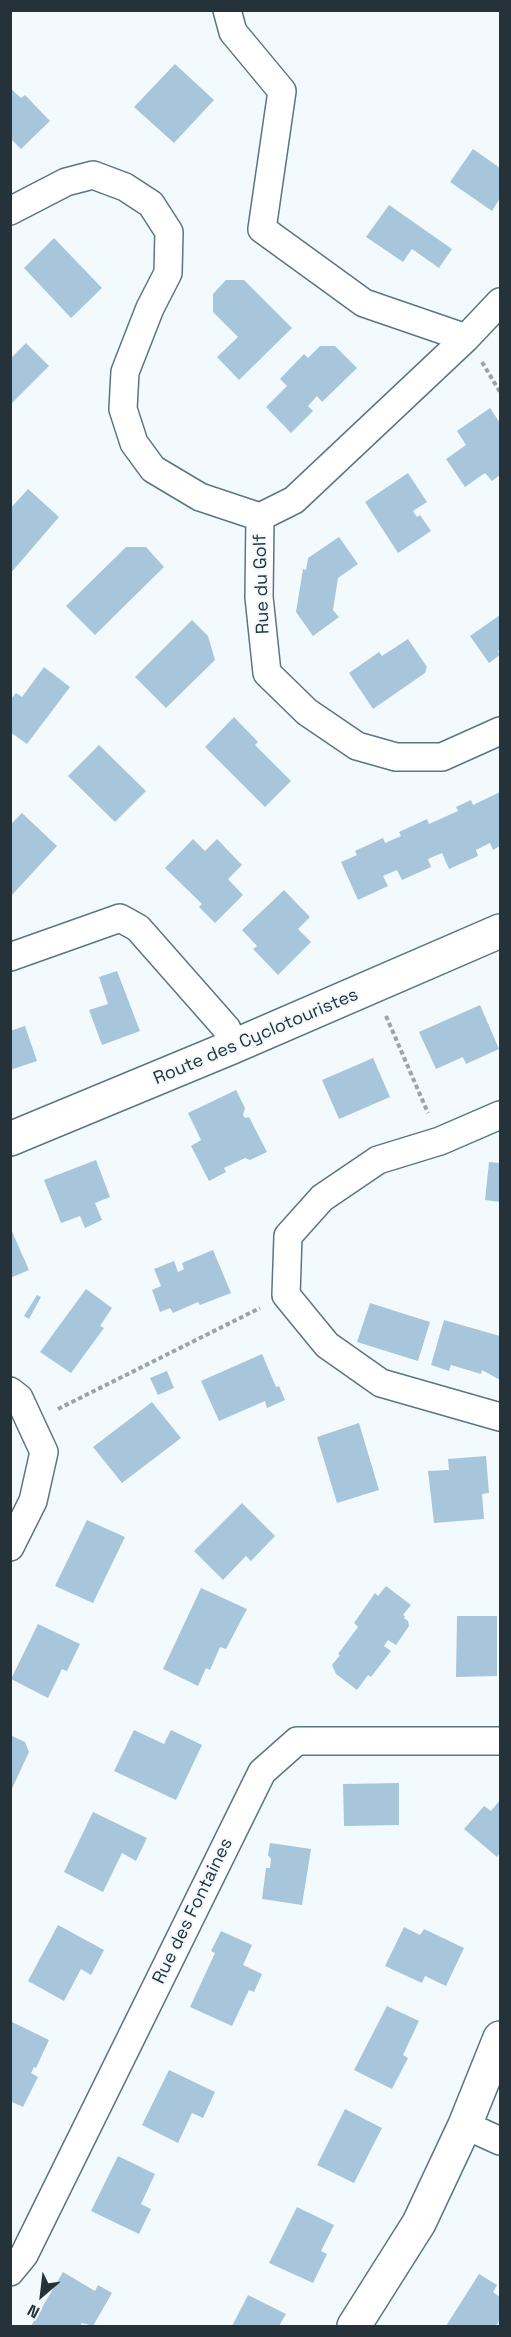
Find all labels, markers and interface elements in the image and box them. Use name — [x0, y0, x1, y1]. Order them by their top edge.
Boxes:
street label: Rue du Golf — [249, 534, 275, 634]
street label: Route des Cyclotouristes — [150, 984, 362, 1090]
street label: Rue des Fontaines — [148, 1834, 238, 1988]
north arrow — [12, 2265, 72, 2325]
text: N — [24, 2300, 43, 2323]

